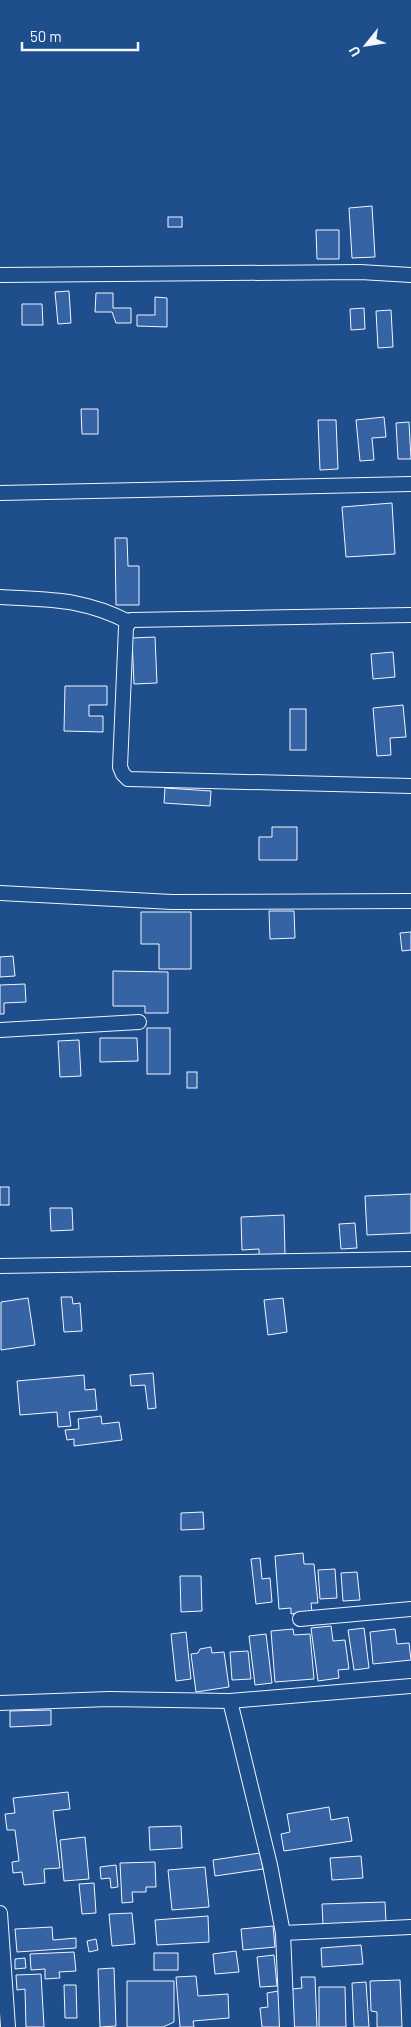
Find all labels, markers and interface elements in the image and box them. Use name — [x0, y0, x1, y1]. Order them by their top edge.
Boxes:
scale bar — [22, 20, 139, 52]
north arrow — [341, 20, 391, 70]
text: 50 m — [30, 27, 62, 45]
text: U — [345, 44, 364, 60]

